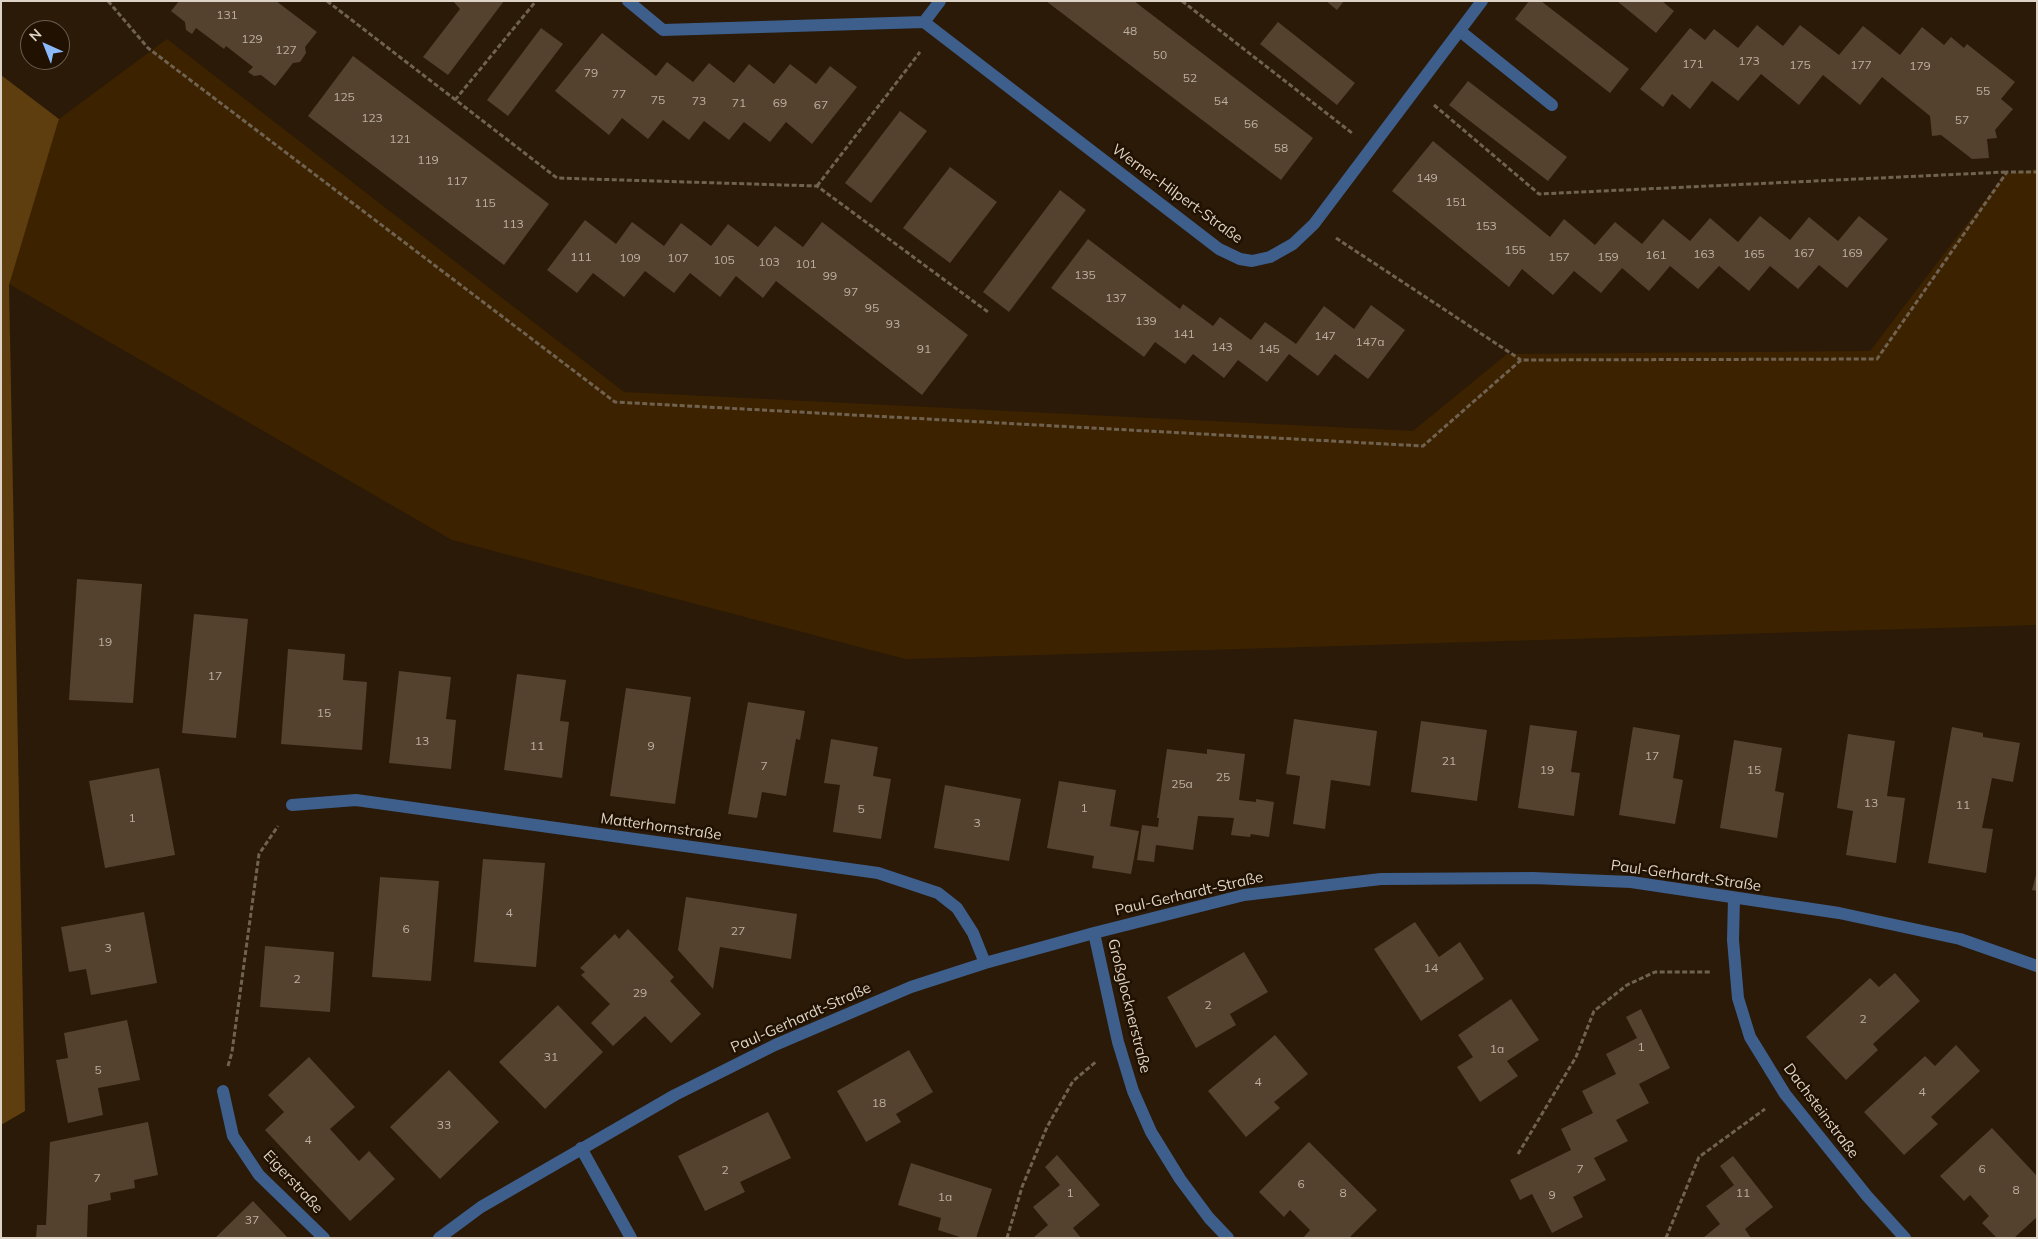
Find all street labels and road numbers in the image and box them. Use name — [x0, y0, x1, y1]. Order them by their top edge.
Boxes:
street label: Werner-Hilpert-Straße — [1108, 140, 1246, 248]
street label: Matterhornstraße — [599, 810, 723, 844]
street label: Paul-Gerhardt-Straße — [1610, 857, 1762, 895]
street label: Paul-Gerhardt-Straße — [1113, 868, 1265, 920]
street label: Großglocknerstraße — [1104, 937, 1154, 1075]
street label: Paul-Gerhardt-Straße — [728, 979, 874, 1057]
street label: Dachsteinstraße — [1779, 1060, 1863, 1162]
street label: Eigerstraße — [259, 1147, 327, 1217]

